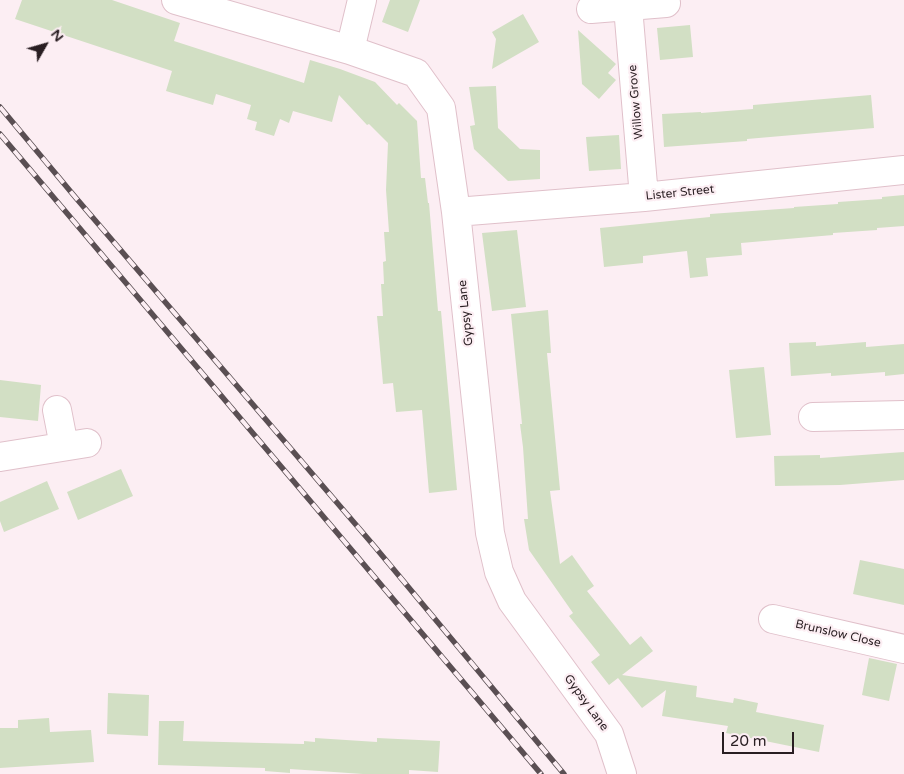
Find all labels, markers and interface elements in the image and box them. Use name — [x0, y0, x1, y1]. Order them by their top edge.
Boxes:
north arrow — [20, 20, 70, 70]
text: N — [47, 26, 67, 45]
street label: Willow Grove — [626, 64, 646, 140]
street label: Lister Street — [645, 182, 715, 204]
street label: Gypsy Lane — [455, 279, 477, 347]
street label: Brunslow Close — [794, 617, 882, 651]
street label: Gypsy Lane — [561, 672, 611, 734]
scale bar — [724, 722, 796, 754]
text: 20 m — [730, 732, 767, 750]

